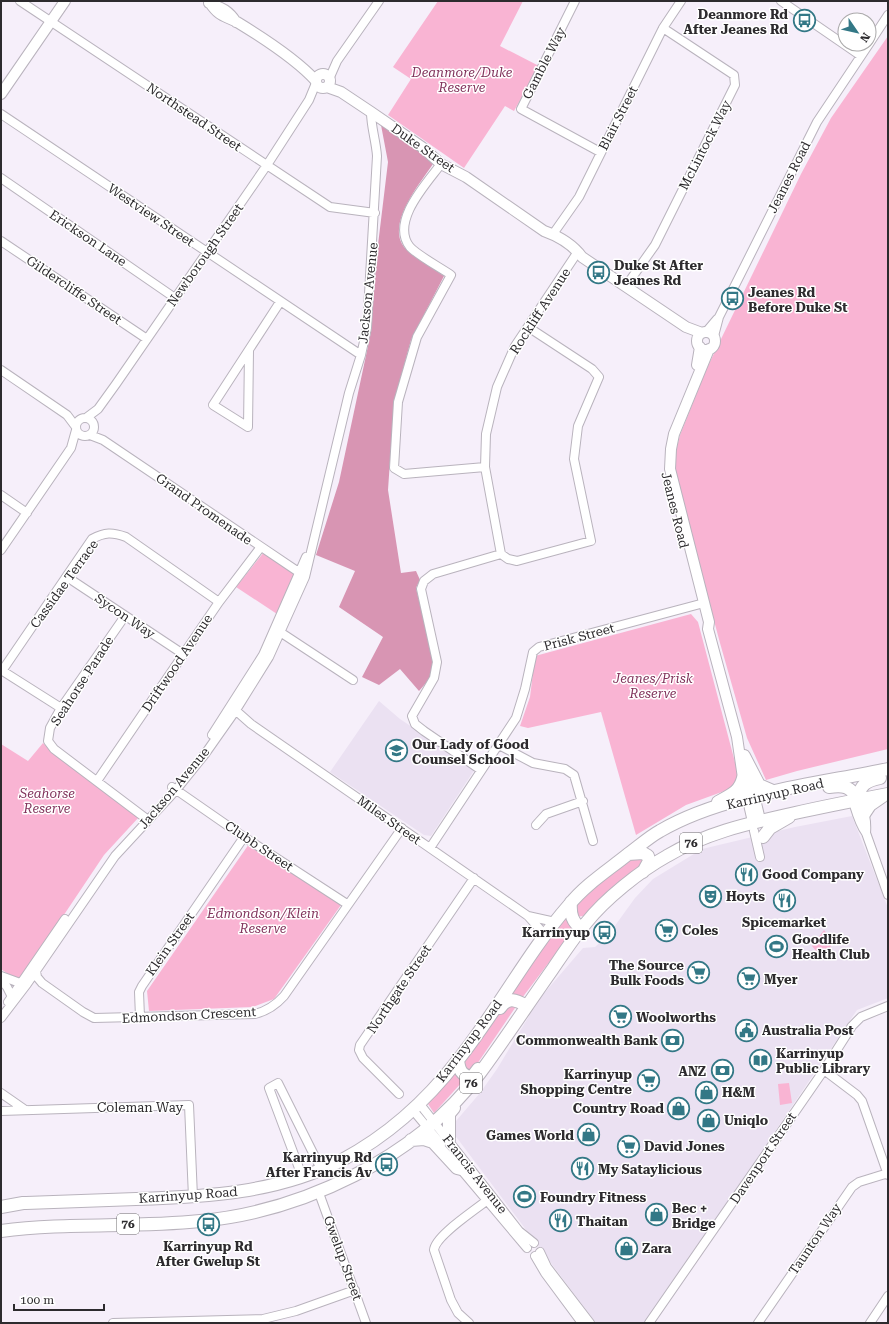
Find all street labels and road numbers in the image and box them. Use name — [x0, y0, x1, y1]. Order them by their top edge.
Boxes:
street label: Gamble Way — [519, 24, 569, 102]
street label: Northstead Street — [144, 80, 244, 154]
street label: Blair Street — [595, 83, 641, 153]
street label: McLintock Way — [676, 97, 734, 192]
street label: Duke Street — [388, 121, 458, 175]
street label: Jeanes Road — [765, 138, 814, 215]
street label: Westview Street — [105, 181, 197, 250]
street label: Newborough Street — [164, 201, 246, 309]
street label: Erickson Lane — [47, 207, 129, 269]
street label: Jackson Avenue — [355, 242, 381, 344]
street label: Gildercliffe Street — [24, 253, 125, 327]
street label: Rockliff Avenue — [507, 265, 573, 357]
street label: Grand Promenade — [153, 470, 255, 548]
street label: Jeanes Road — [658, 470, 692, 550]
street label: Cassidae Terrace — [27, 537, 101, 631]
street label: Sycon Way — [92, 590, 158, 642]
street label: Driftwood Avenue — [139, 611, 215, 715]
street label: Prisk Street — [542, 620, 616, 654]
street label: Seahorse Parade — [48, 634, 116, 728]
street label: Jackson Avenue — [136, 744, 212, 832]
street label: Karrinyup Road — [725, 775, 826, 812]
street label: Miles Street — [354, 793, 424, 848]
street label: Clubb Street — [222, 818, 296, 874]
road number: 76 — [680, 833, 702, 853]
street label: Klein Street — [143, 909, 197, 979]
street label: Northgate Street — [364, 942, 434, 1036]
street label: Karrinyup Road — [433, 996, 505, 1085]
street label: Edmondson Crescent — [121, 1004, 257, 1026]
road number: 76 — [460, 1073, 482, 1093]
street label: Coleman Way — [97, 1100, 183, 1115]
street label: Davenport Street — [727, 1109, 799, 1207]
street label: Francis Avenue — [440, 1132, 510, 1216]
street label: Karrinyup Road — [138, 1184, 239, 1206]
street label: Taunton Way — [786, 1200, 845, 1278]
road number: 76 — [117, 1214, 139, 1234]
street label: Gwelup Street — [321, 1214, 365, 1302]

